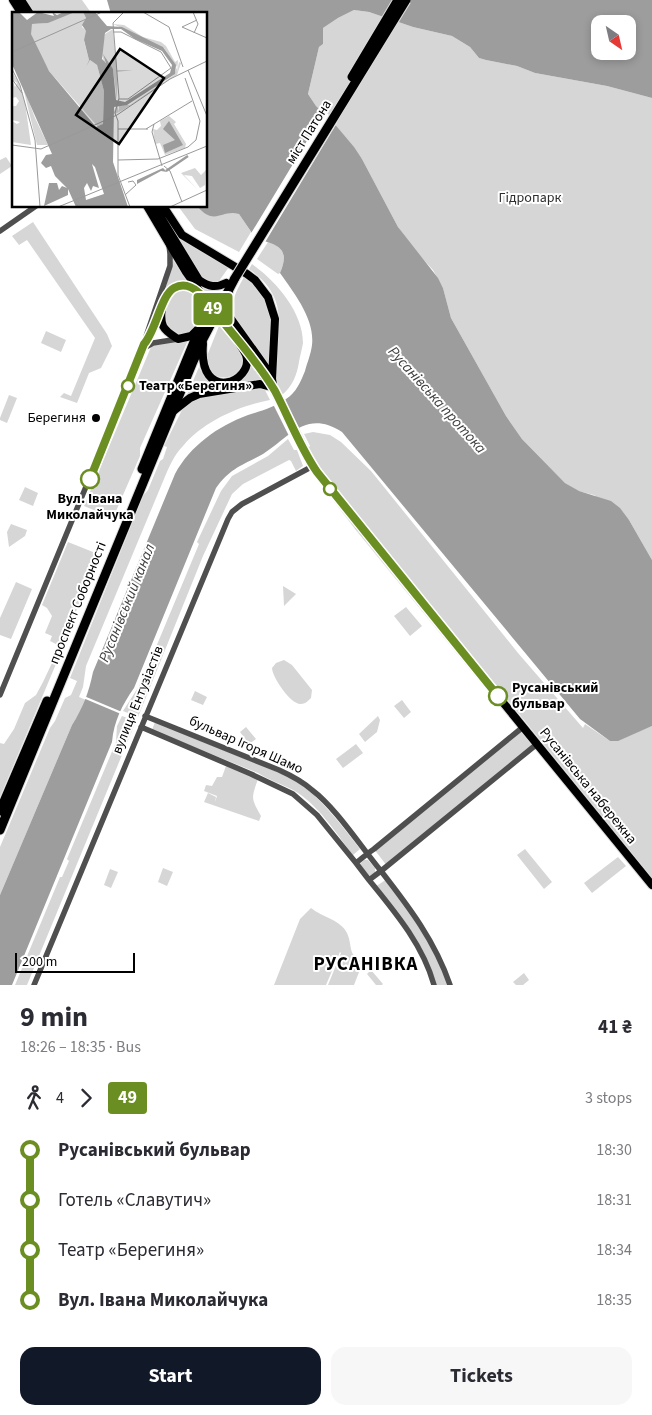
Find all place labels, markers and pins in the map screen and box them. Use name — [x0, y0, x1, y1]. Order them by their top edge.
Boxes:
place label: Театр «Берегиня» — [139, 376, 252, 396]
marker: Театр «Берегиня» — [121, 379, 135, 393]
place label: Берегиня — [27, 408, 86, 428]
marker: Берегиня — [90, 412, 102, 424]
marker: Вул. Івана Миколайчука — [80, 469, 100, 489]
unlabelled marker — [323, 482, 337, 496]
place label: Вул. Івана Миколайчука — [46, 489, 134, 525]
place label: Русанівський бульвар — [512, 678, 598, 714]
marker: Русанівський бульвар — [488, 686, 508, 706]

